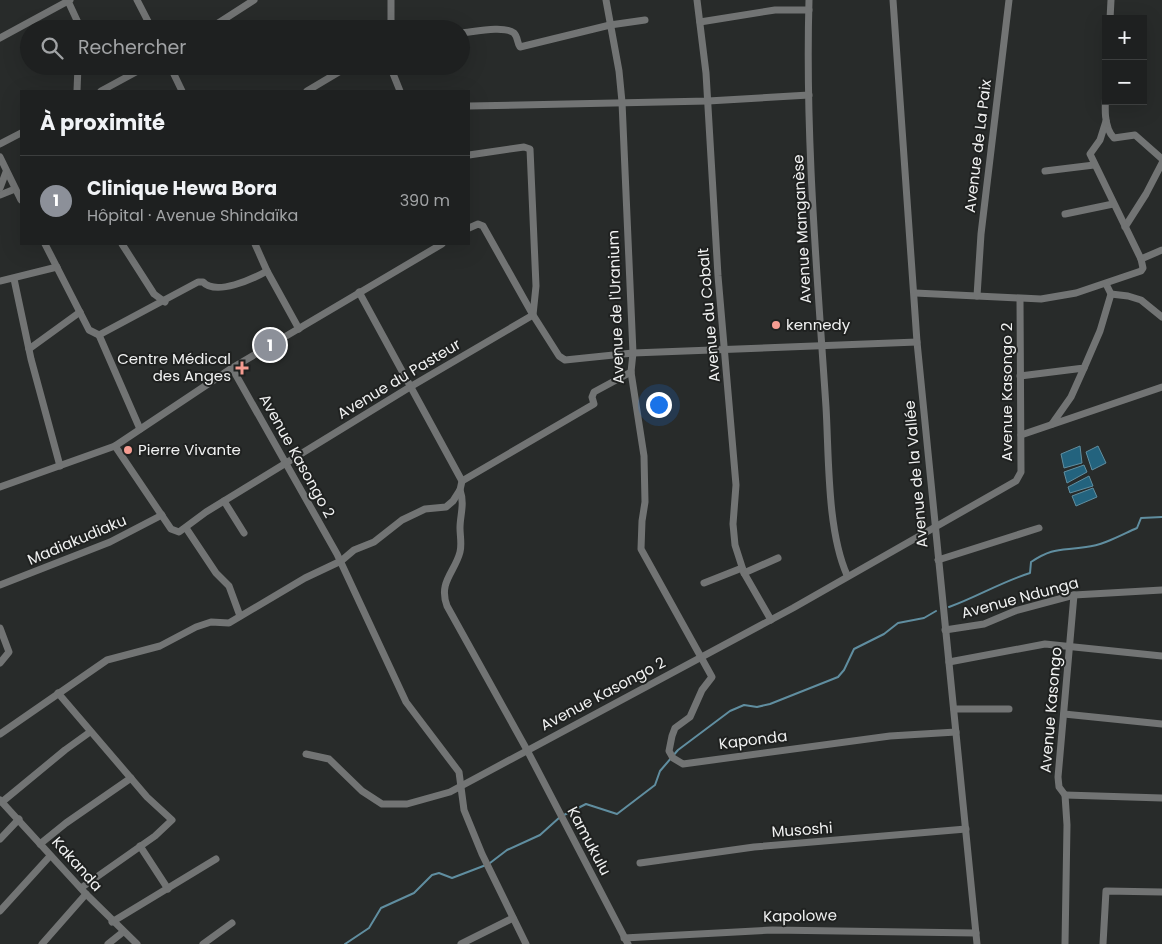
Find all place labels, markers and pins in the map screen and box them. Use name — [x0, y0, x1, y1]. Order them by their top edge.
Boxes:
place label: kennedy — [786, 314, 851, 335]
marker: kennedy — [770, 319, 782, 331]
pin: 1 — [254, 326, 286, 364]
place label: Centre Médical des Anges — [117, 348, 231, 386]
marker: Centre Médical des Anges — [235, 361, 249, 375]
place label: Pierre Vivante — [138, 439, 241, 460]
marker: Pierre Vivante — [122, 444, 134, 456]

